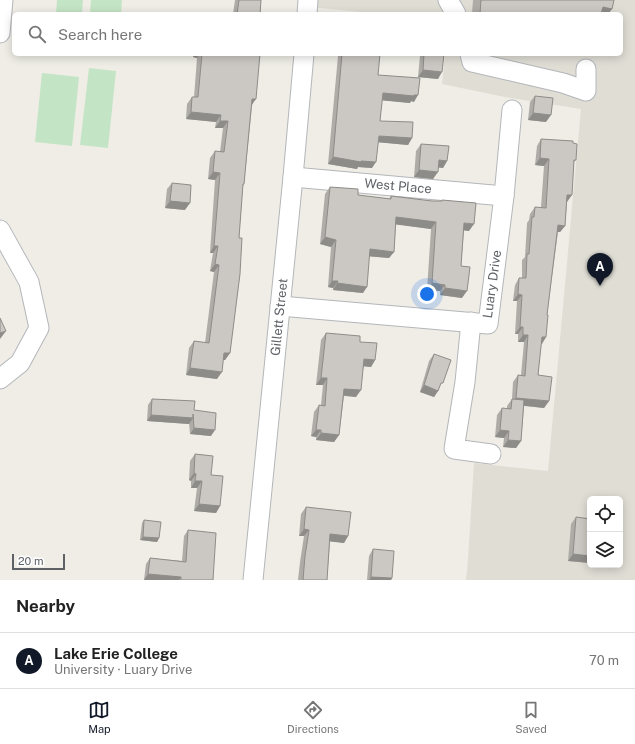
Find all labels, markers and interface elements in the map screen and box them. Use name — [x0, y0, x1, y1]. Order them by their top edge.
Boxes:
search box — [12, 12, 623, 56]
icon: search — [26, 23, 48, 45]
text: Search here — [58, 26, 142, 43]
street label: West Place — [364, 176, 432, 196]
street label: Luary Drive — [480, 249, 504, 319]
pin: A — [587, 253, 613, 286]
street label: Gillett Street — [267, 277, 291, 357]
your location — [417, 284, 437, 304]
map controls — [587, 496, 623, 568]
button: locate — [587, 496, 623, 532]
button: layers — [587, 532, 623, 568]
scale bar — [12, 552, 65, 571]
text: 20 m — [18, 555, 43, 567]
text: Nearby — [16, 596, 75, 616]
text: Lake Erie College — [54, 645, 178, 662]
text: A — [24, 653, 34, 668]
text: 70 m — [589, 653, 619, 668]
text: University · Luary Drive — [54, 662, 192, 677]
tab: Map — [88, 699, 111, 735]
tab: Directions — [287, 699, 339, 735]
tab: Saved — [515, 699, 547, 735]

